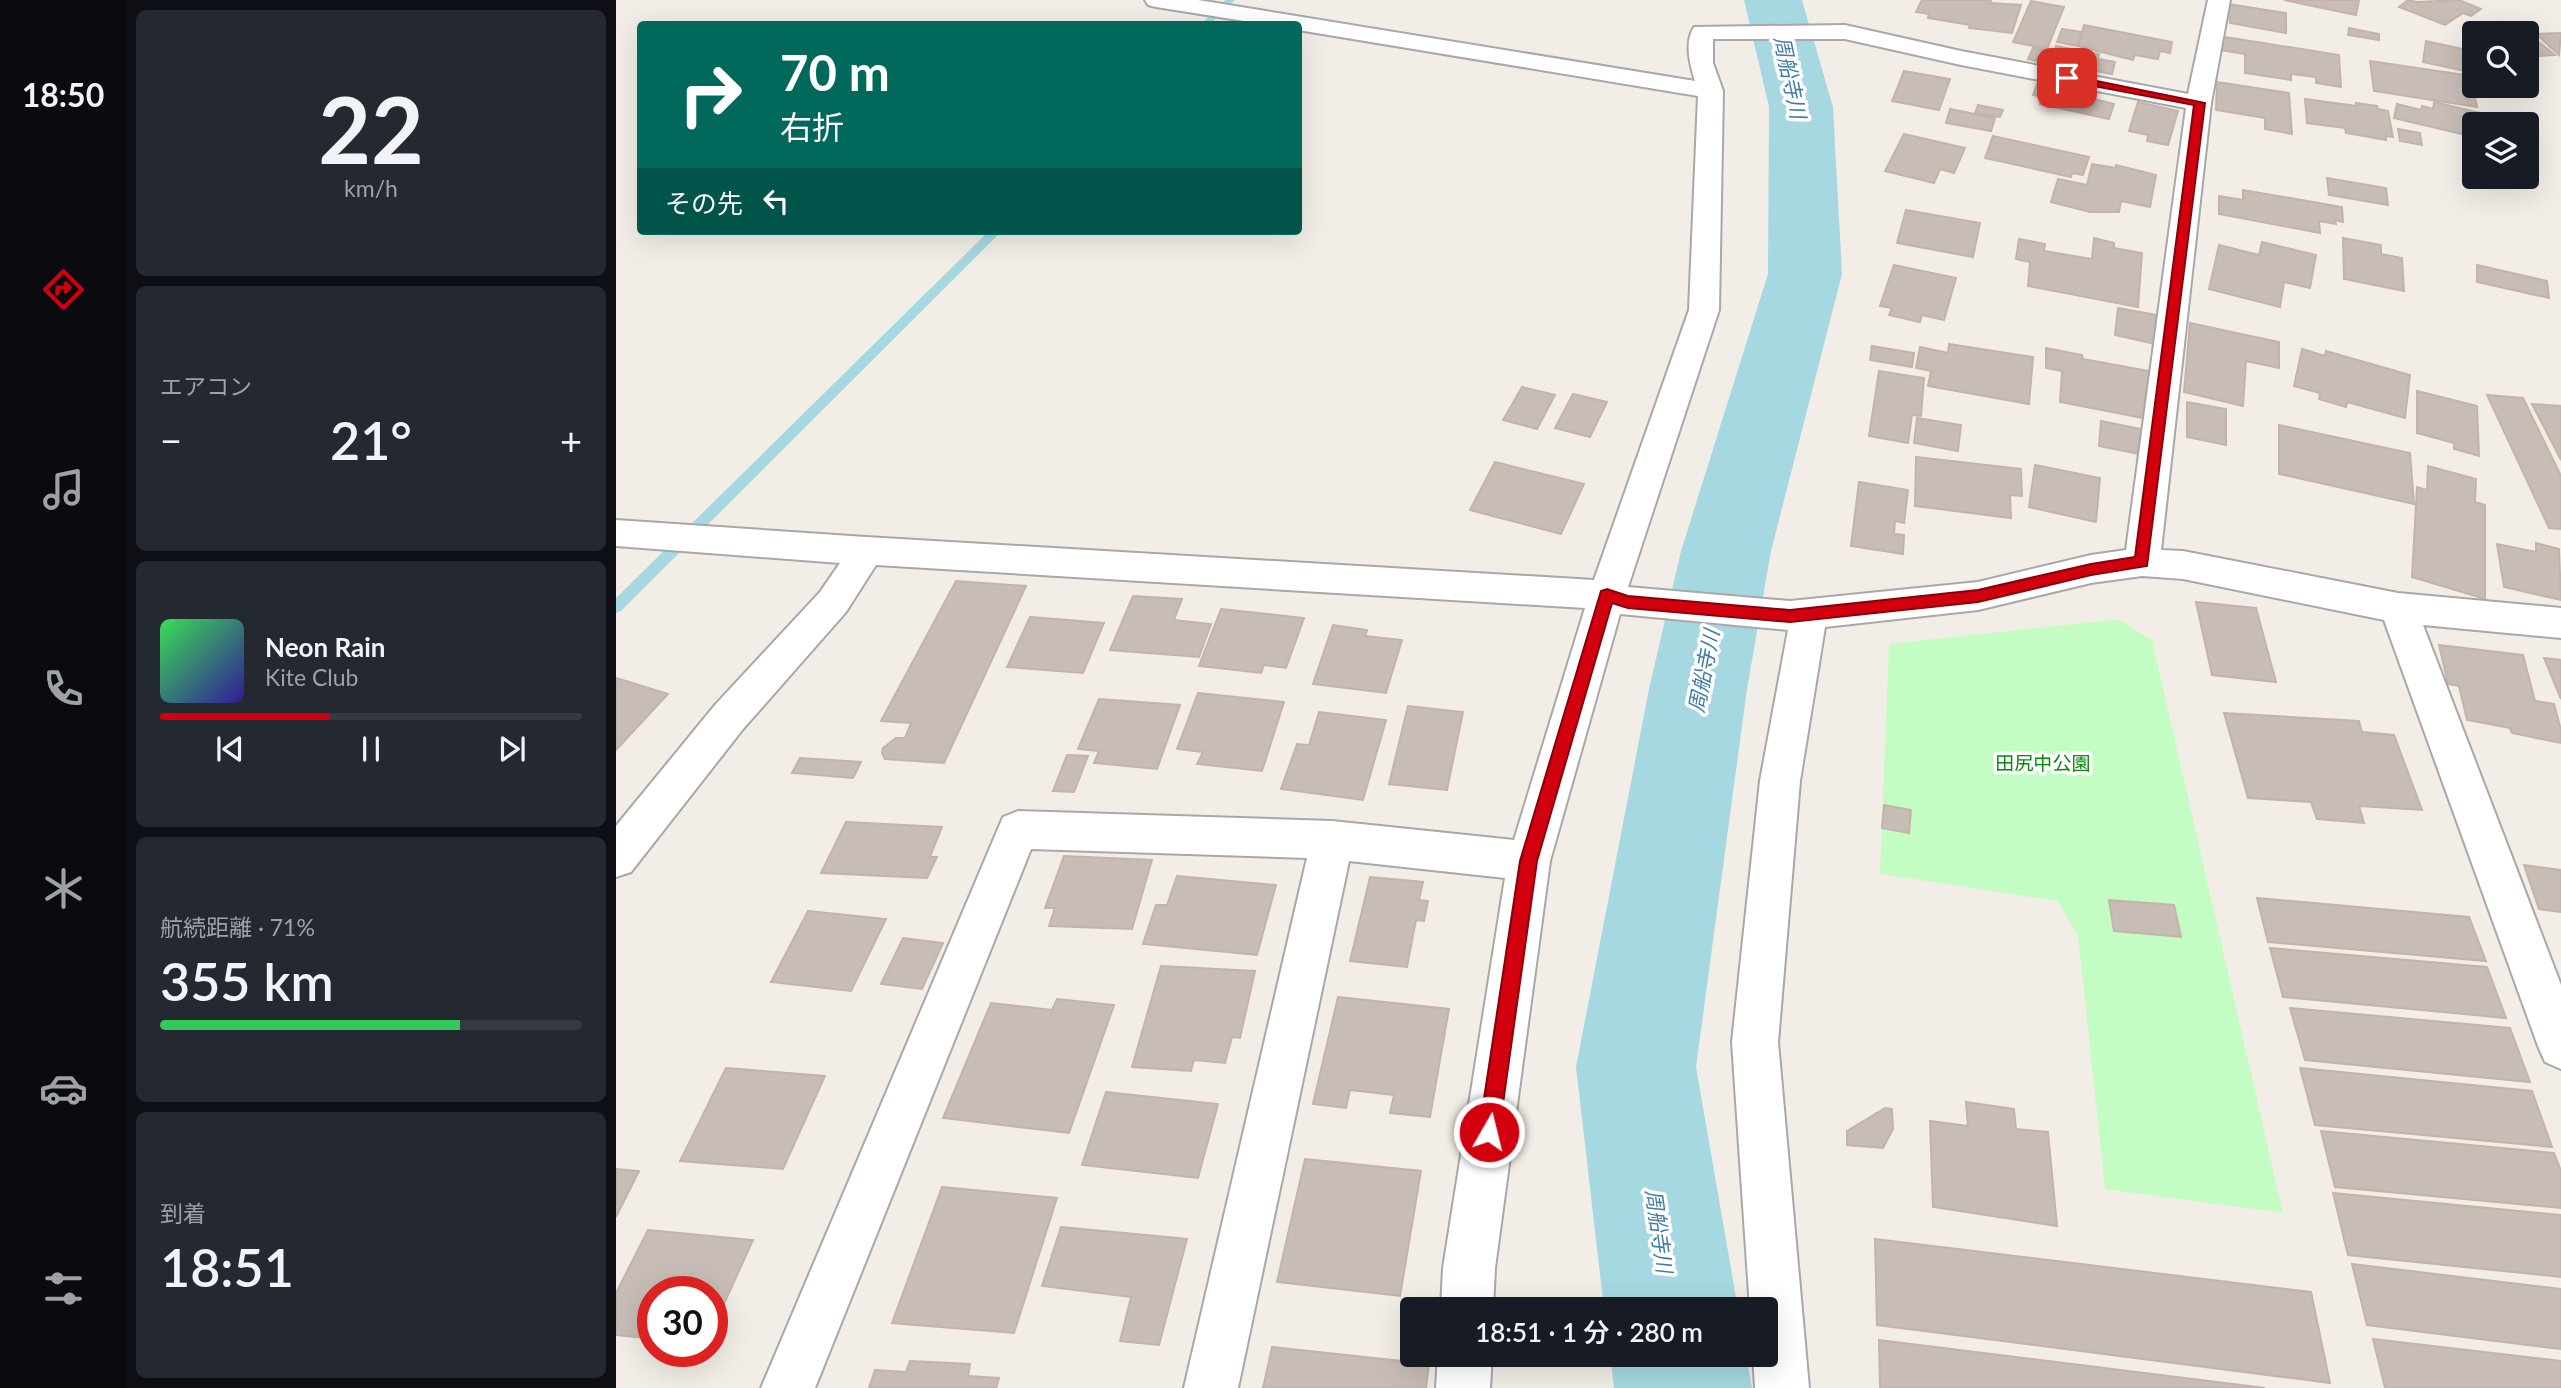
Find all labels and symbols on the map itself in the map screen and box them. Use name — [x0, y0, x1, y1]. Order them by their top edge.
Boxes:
water label: 周船寺川 — [1770, 33, 1812, 123]
pin — [2037, 48, 2097, 108]
water label: 周船寺川 — [1683, 625, 1724, 715]
park label: 田尻中公園 — [1995, 751, 2091, 774]
position arrow — [1452, 1095, 1526, 1169]
water label: 周船寺川 — [1642, 1188, 1679, 1276]
speed limit sign: 30 — [637, 1276, 728, 1367]

